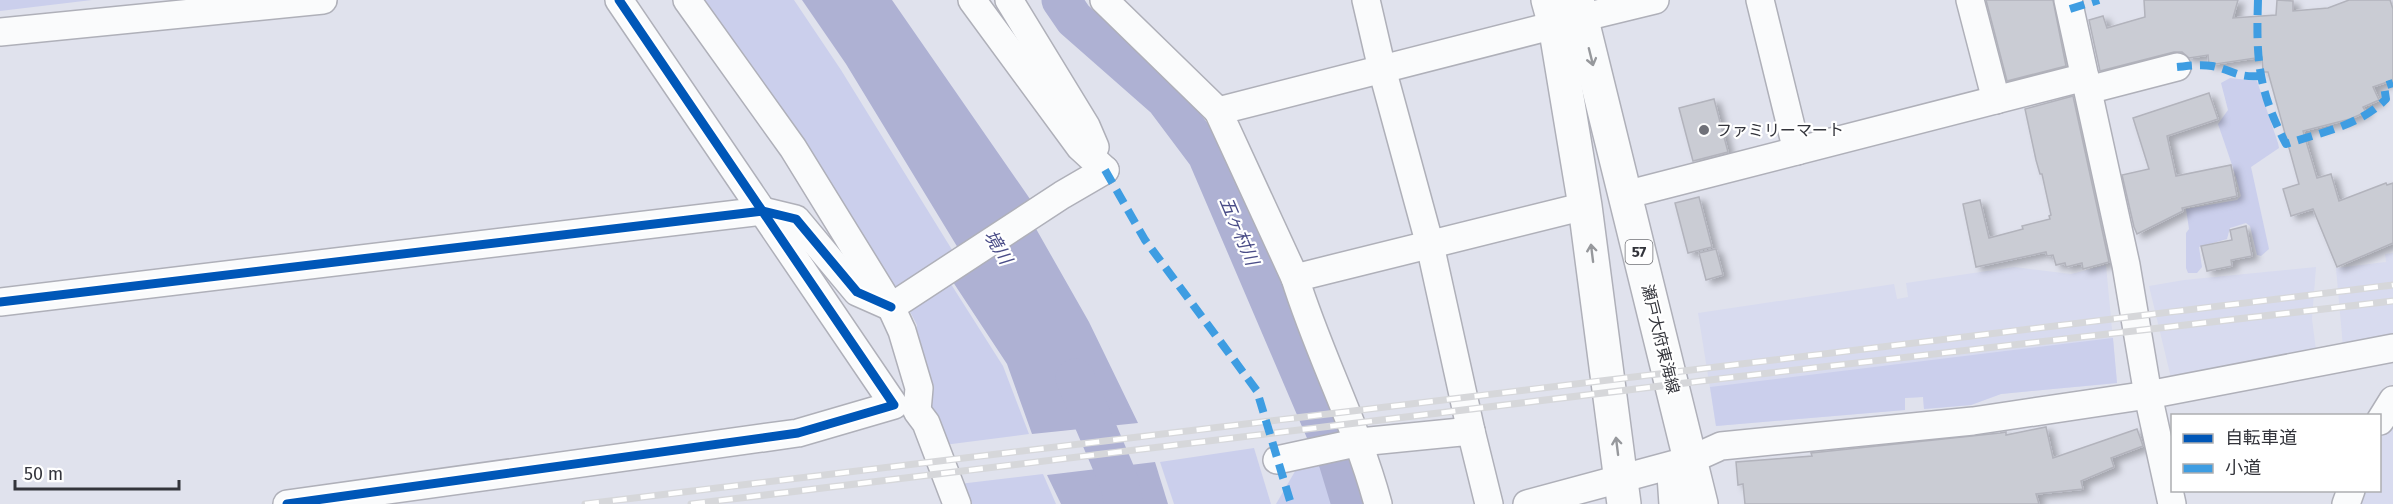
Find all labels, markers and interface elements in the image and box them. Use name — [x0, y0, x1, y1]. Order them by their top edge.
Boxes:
one-way arrow — [1585, 47, 1597, 66]
place label: ファミリーマート — [1716, 121, 1844, 140]
marker: ファミリーマート — [1697, 123, 1711, 137]
water label: 五ヶ村川 — [1215, 194, 1264, 270]
water label: 境川 — [979, 226, 1018, 270]
road number: 57 — [1626, 240, 1652, 264]
one-way arrow — [1586, 243, 1597, 263]
street label: 瀬戸大府東海線 — [1638, 282, 1683, 396]
legend — [2171, 414, 2381, 492]
text: 自転車道 — [2225, 427, 2297, 449]
one-way arrow — [1611, 437, 1622, 456]
scale bar — [15, 453, 178, 491]
text: 小道 — [2225, 457, 2261, 479]
text: 50 m — [24, 463, 63, 485]

